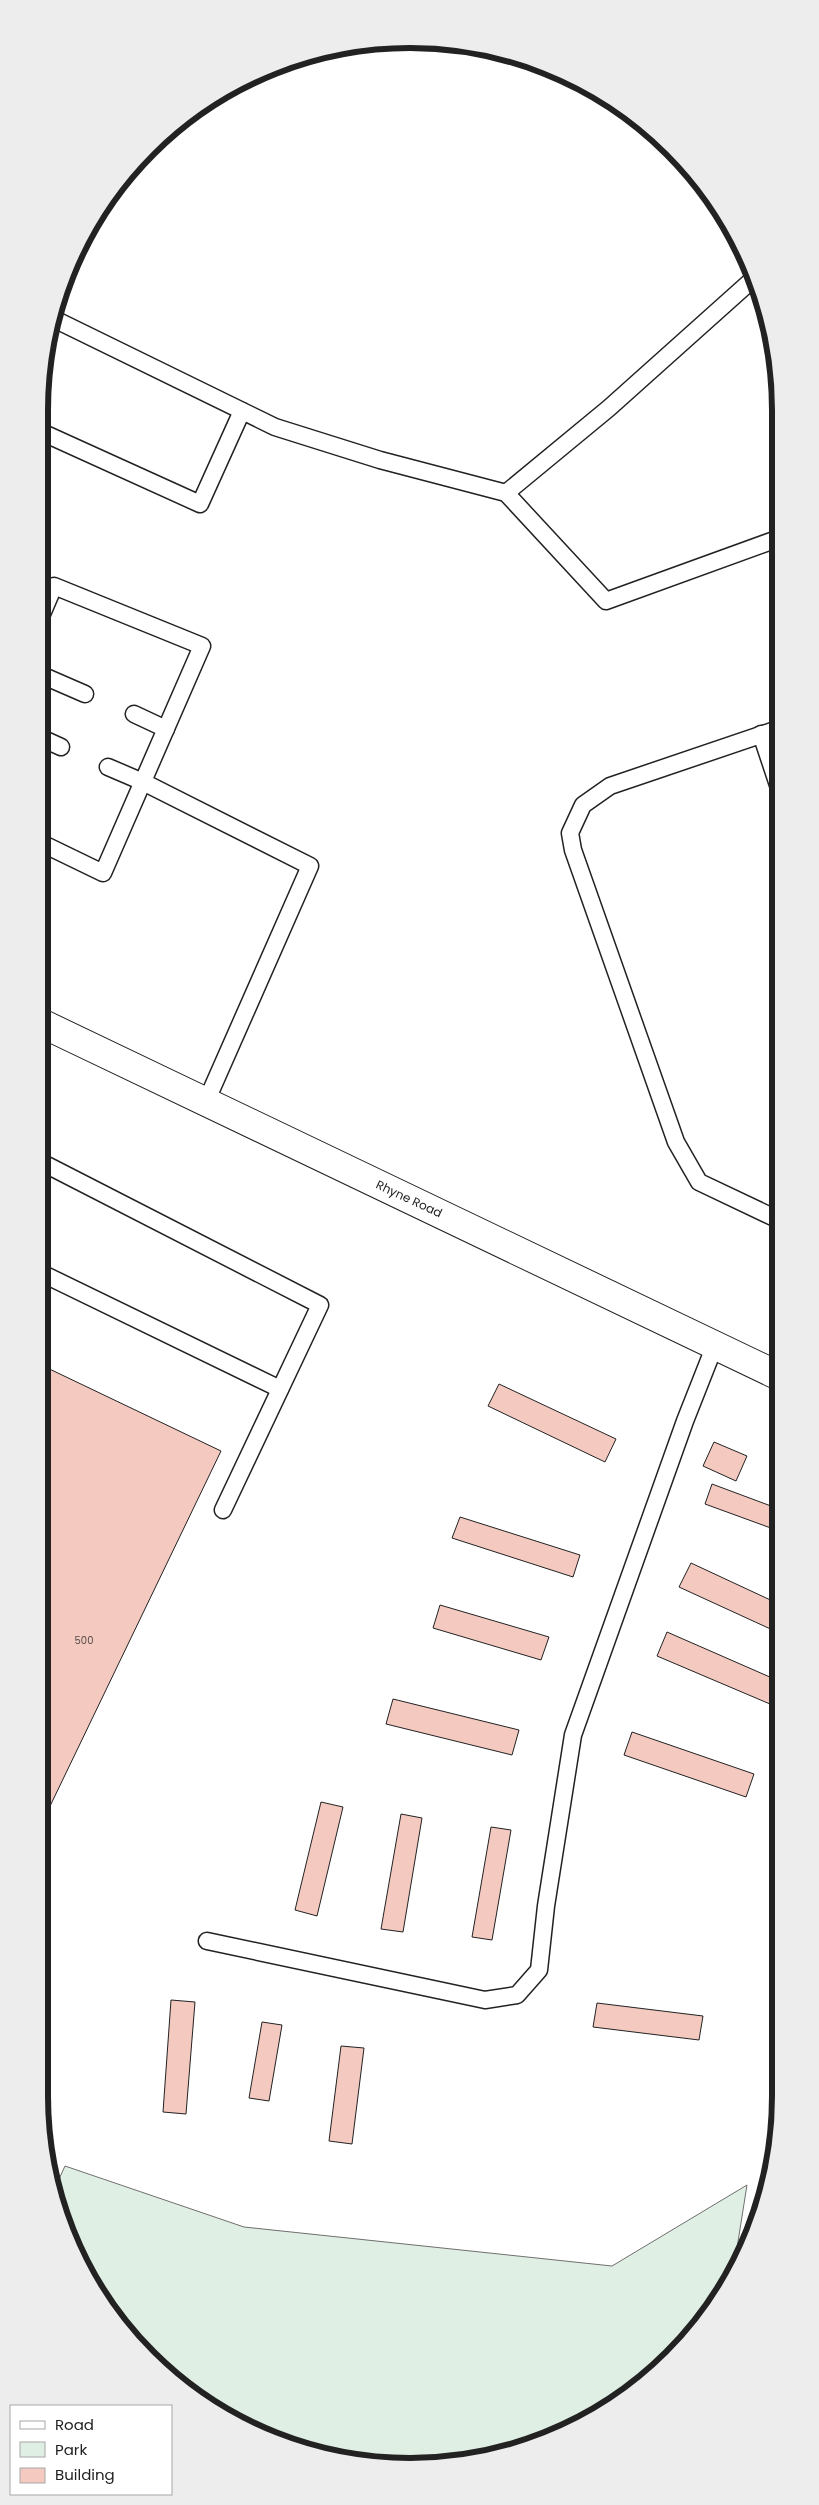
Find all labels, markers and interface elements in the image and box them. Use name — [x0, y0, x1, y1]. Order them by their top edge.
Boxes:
street label: Rhyne Road — [373, 1176, 445, 1221]
house number: 500 — [75, 1633, 93, 1648]
legend — [10, 2405, 172, 2495]
text: Road — [55, 2414, 94, 2435]
text: Park — [55, 2439, 87, 2460]
text: Building — [55, 2464, 115, 2485]

